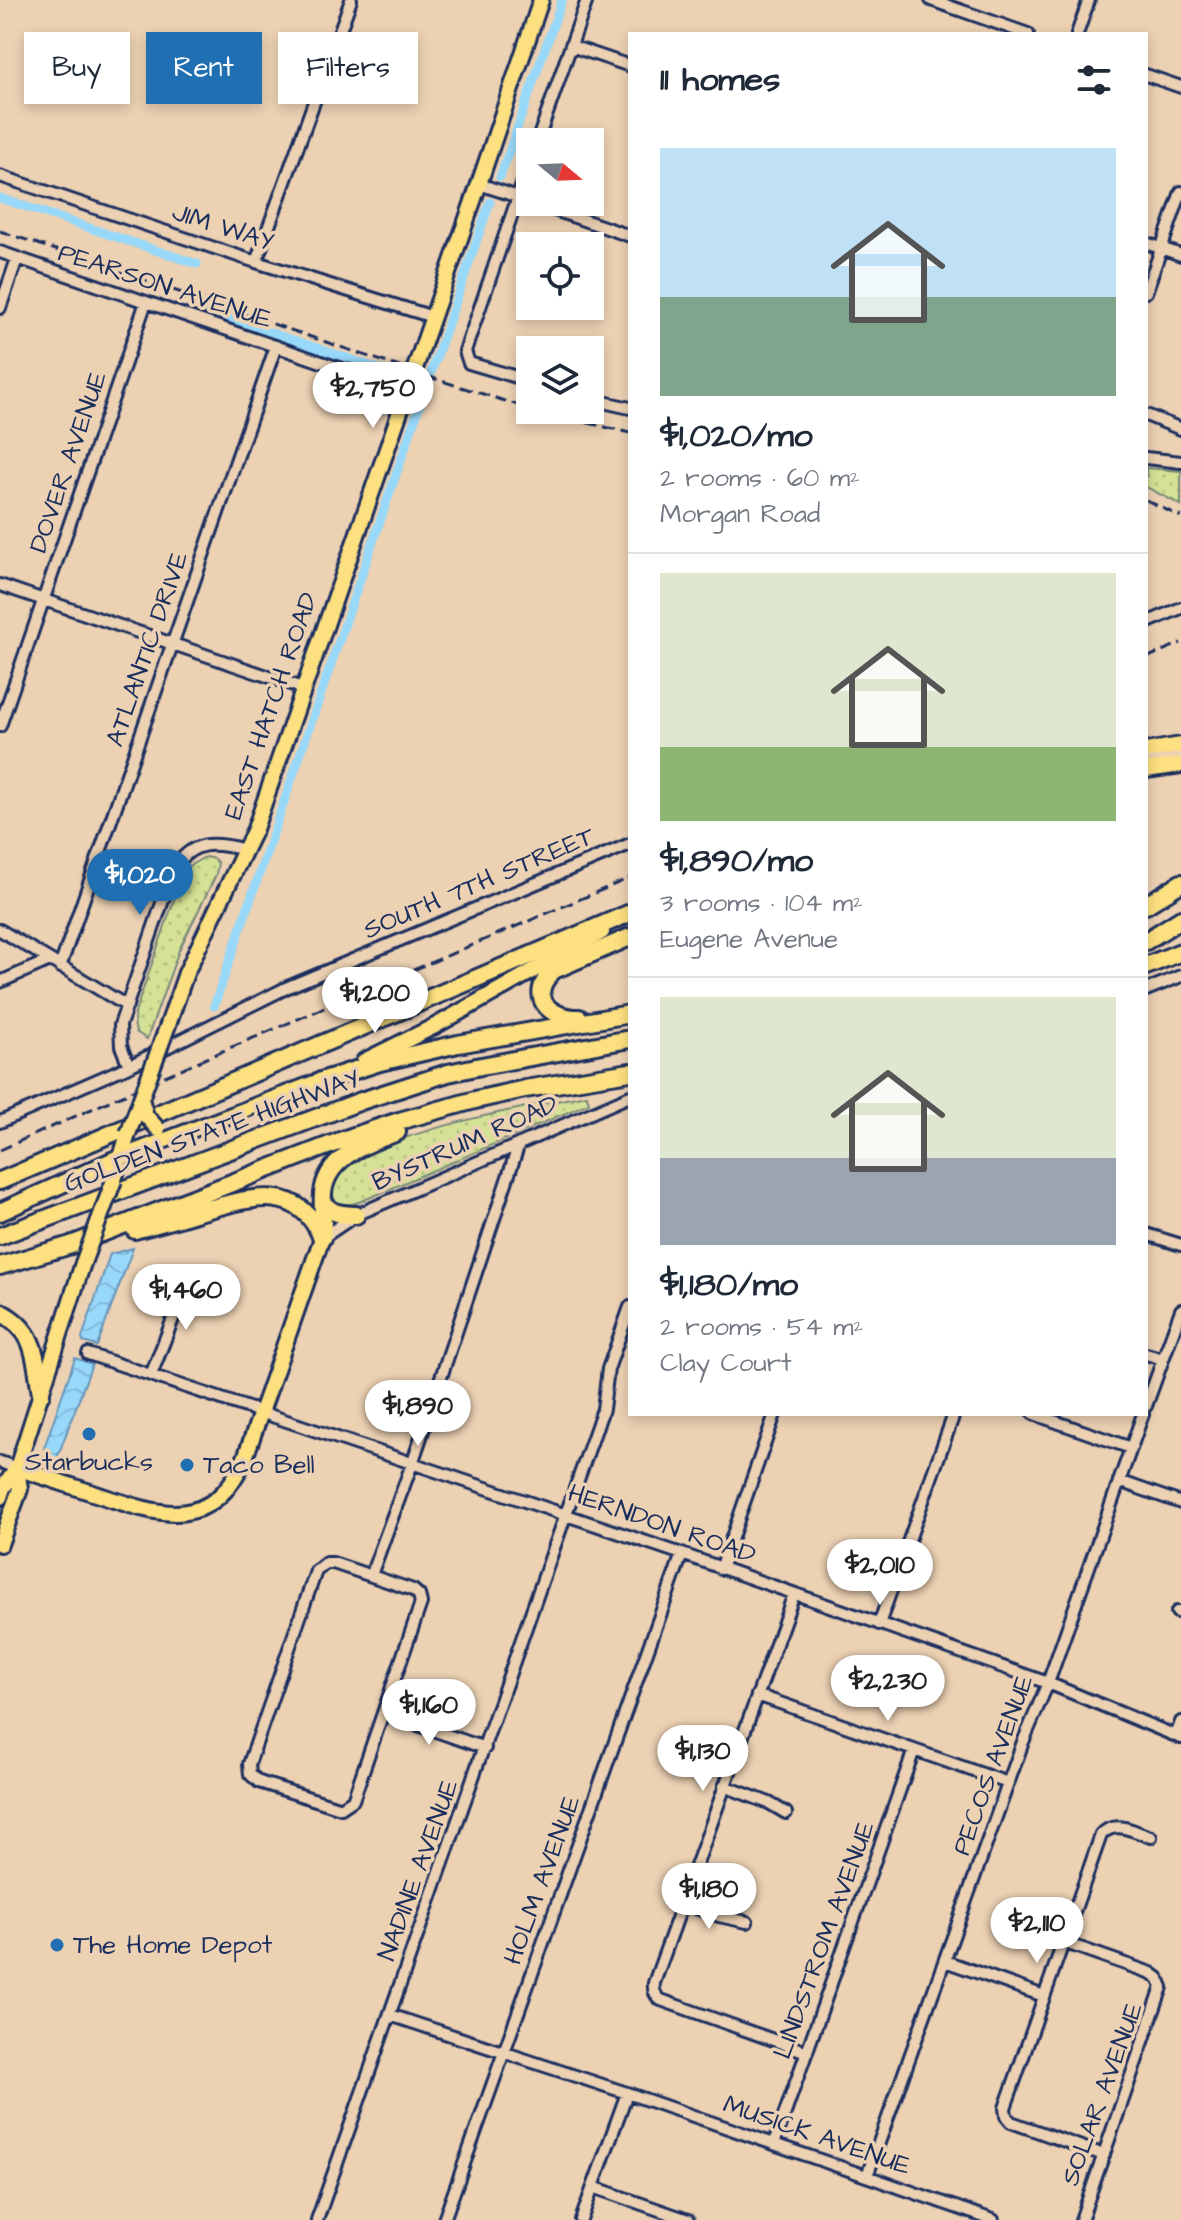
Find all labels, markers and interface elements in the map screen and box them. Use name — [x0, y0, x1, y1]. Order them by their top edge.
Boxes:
chip: Buy — [24, 32, 130, 104]
chip: Rent — [146, 32, 262, 104]
chip: Filters — [278, 32, 418, 104]
text: 11 homes — [660, 56, 780, 104]
icon: filters — [1072, 58, 1116, 102]
north arrow — [516, 128, 604, 216]
map controls — [516, 128, 604, 424]
street label: JIM WAY — [168, 194, 278, 260]
icon: home — [816, 200, 960, 344]
button: locate — [516, 232, 604, 320]
street label: PEARSON AVENUE — [54, 234, 276, 338]
button: layers — [516, 336, 604, 424]
pin: $2,750 — [308, 362, 438, 430]
street label: DOVER AVENUE — [20, 367, 116, 557]
text: $2,750 — [331, 370, 415, 406]
text: $1,020/mo — [660, 412, 813, 460]
text: 2 rooms · 60 m² — [660, 460, 860, 496]
text: Morgan Road — [660, 496, 820, 532]
street label: ATLANTIC DRIVE — [97, 547, 197, 751]
street label: EAST HATCH ROAD — [215, 588, 327, 824]
icon: home — [816, 625, 960, 769]
street label: SOUTH 7TH STREET — [358, 818, 601, 948]
text: $1,890/mo — [660, 837, 813, 885]
pin: $1,020 — [75, 849, 205, 917]
text: $1,020 — [105, 857, 175, 893]
text: 3 rooms · 104 m² — [660, 885, 863, 921]
text: Eugene Avenue — [660, 921, 838, 957]
pin: $1,200 — [310, 967, 440, 1035]
text: $1,200 — [340, 975, 410, 1011]
icon: home — [816, 1049, 960, 1193]
street label: GOLDEN STATE HIGHWAY — [59, 1061, 365, 1201]
street label: BYSTRUM ROAD — [366, 1086, 564, 1200]
text: $1,180/mo — [660, 1261, 798, 1309]
pin: $1,460 — [121, 1264, 251, 1332]
text: $1,460 — [150, 1272, 222, 1308]
text: 2 rooms · 54 m² — [660, 1309, 863, 1345]
text: Clay Court — [660, 1345, 792, 1381]
pin: $1,890 — [353, 1380, 483, 1448]
text: $1,890 — [383, 1388, 453, 1424]
marker: Starbucks — [80, 1425, 98, 1443]
place label: Starbucks — [25, 1444, 153, 1480]
place label: Taco Bell — [203, 1447, 315, 1483]
marker: Taco Bell — [178, 1456, 196, 1474]
street label: HERNDON ROAD — [563, 1475, 761, 1573]
pin: $2,010 — [815, 1539, 945, 1607]
text: $2,010 — [845, 1547, 915, 1583]
pin: $2,230 — [823, 1655, 953, 1723]
text: $2,230 — [849, 1663, 927, 1699]
street label: PECOS AVENUE — [944, 1670, 1042, 1860]
pin: $1,160 — [364, 1679, 494, 1747]
text: $1,160 — [400, 1687, 458, 1723]
pin: $1,130 — [638, 1725, 768, 1793]
text: $1,130 — [675, 1733, 731, 1769]
street label: NADINE AVENUE — [369, 1774, 467, 1966]
street label: HOLM AVENUE — [495, 1790, 589, 1970]
street label: LINDSTROM AVENUE — [764, 1816, 884, 2064]
pin: $1,180 — [644, 1863, 774, 1931]
text: $1,180 — [679, 1871, 739, 1907]
pin: $2,110 — [972, 1897, 1102, 1965]
text: $2,110 — [1008, 1905, 1066, 1941]
place label: The Home Depot — [73, 1927, 273, 1963]
marker: The Home Depot — [48, 1936, 66, 1954]
street label: SOLAR AVENUE — [1052, 1997, 1152, 2191]
street label: MUSICK AVENUE — [719, 2086, 915, 2184]

